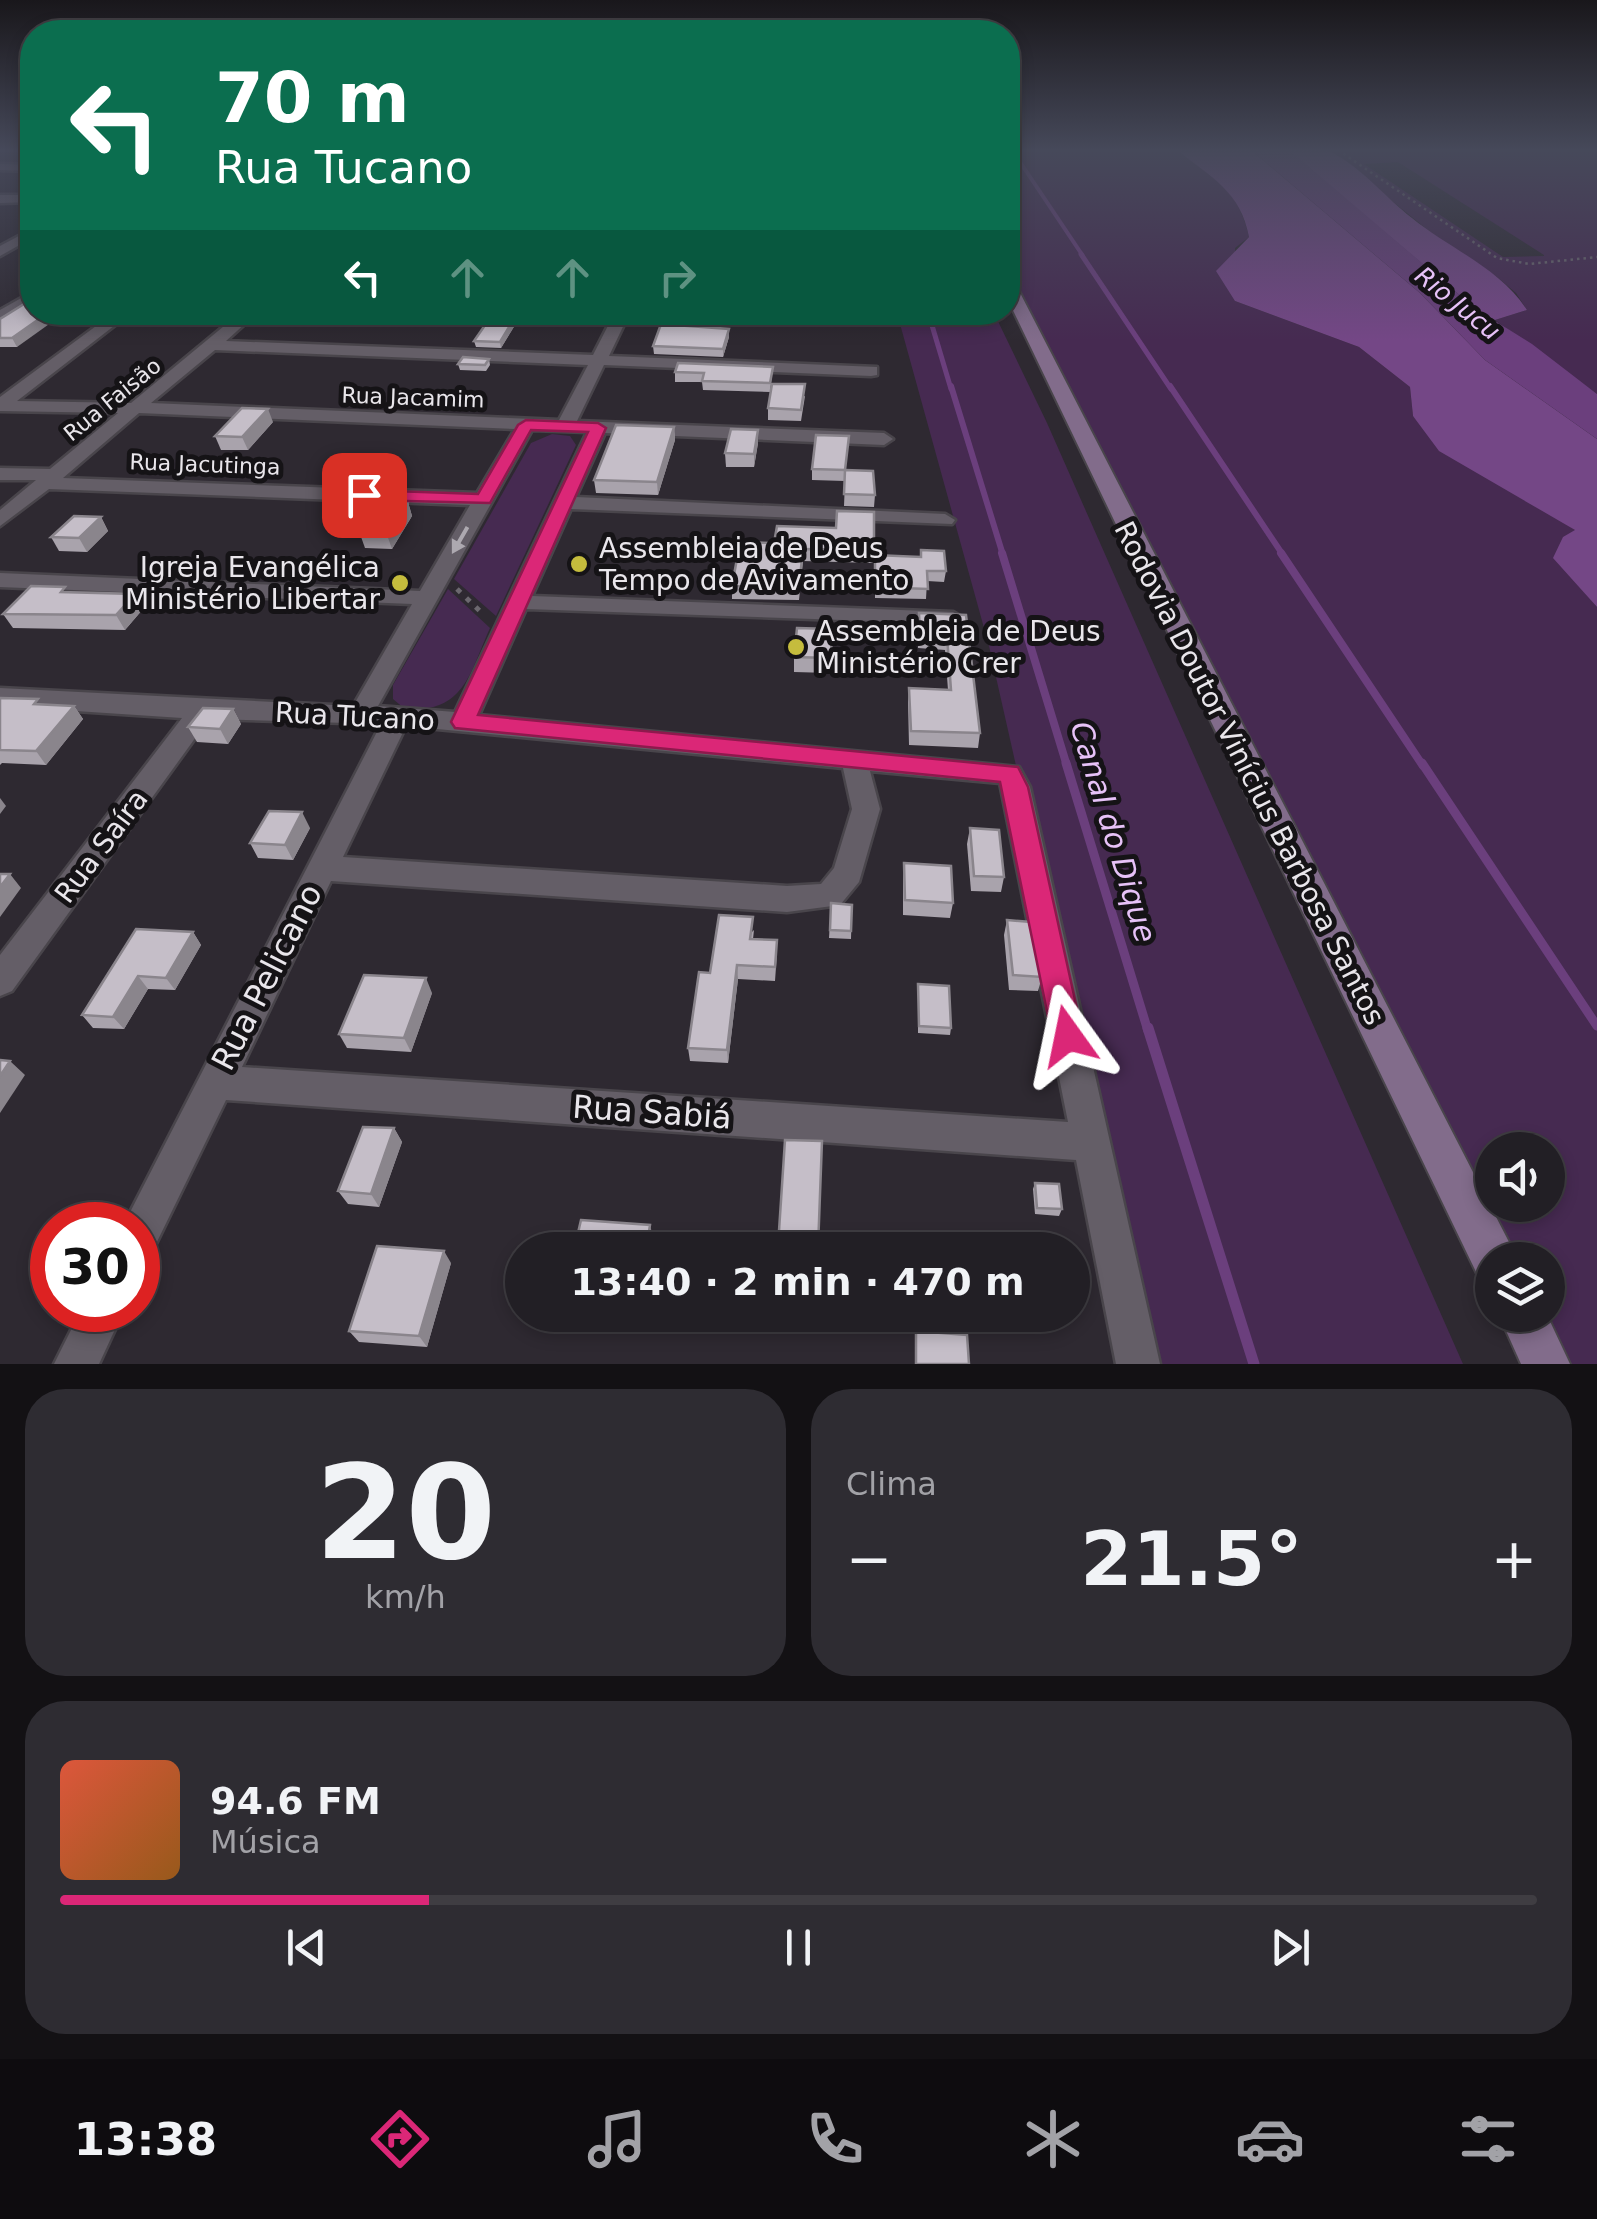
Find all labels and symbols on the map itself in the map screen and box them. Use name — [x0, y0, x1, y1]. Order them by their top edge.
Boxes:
water label: Rio Jucu — [1410, 261, 1506, 346]
street label: Rua Faisão — [59, 353, 166, 446]
street label: Rua Jacamim — [341, 383, 485, 412]
street label: Rua Jacutinga — [129, 449, 281, 480]
pin — [322, 453, 407, 538]
street label: Rodovia Doutor Vinícius Barbosa Santos — [1108, 516, 1392, 1030]
one-way arrow — [452, 526, 470, 554]
place label: Assembleia de Deus Tempo de Avivamento — [598, 532, 910, 597]
place label: Igreja Evangélica Ministério Libertar — [125, 551, 380, 616]
marker: Assembleia de Deus Tempo de Avivamento — [568, 553, 590, 575]
marker: Igreja Evangélica Ministério Libertar — [389, 572, 411, 594]
place label: Assembleia de Deus Ministério Crer — [816, 615, 1100, 680]
marker: Assembleia de Deus Ministério Crer — [785, 636, 807, 658]
street label: Rua Tucano — [274, 696, 436, 737]
water label: Canal do Dique — [1063, 717, 1164, 947]
street label: Rua Saíra — [48, 783, 155, 909]
street label: Rua Pelicano — [204, 878, 330, 1076]
position arrow — [1016, 984, 1120, 1088]
street label: Rua Sabiá — [571, 1087, 733, 1137]
speed limit sign: 30 — [30, 1202, 160, 1332]

